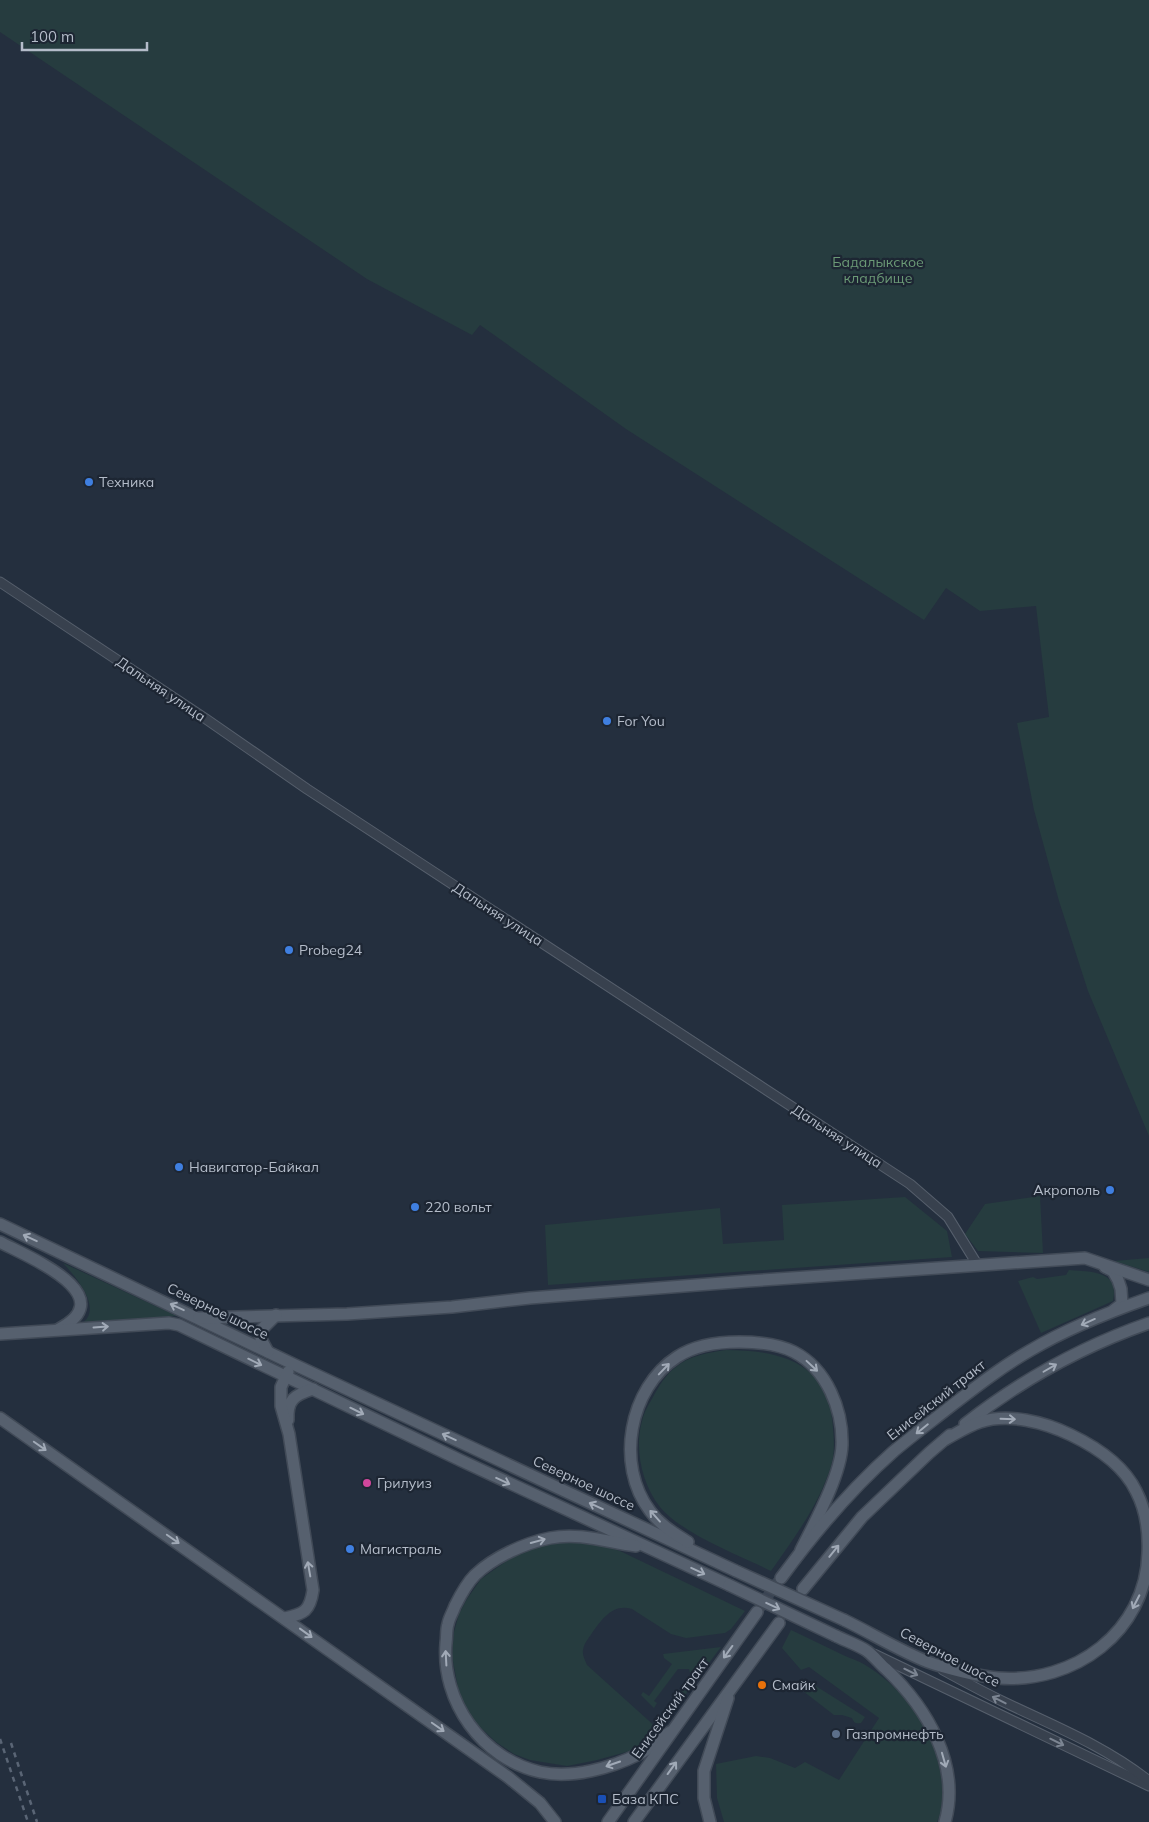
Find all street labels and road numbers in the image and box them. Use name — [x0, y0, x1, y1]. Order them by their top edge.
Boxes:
street label: Дальняя улица — [113, 652, 209, 726]
street label: Дальняя улица — [450, 878, 546, 950]
street label: Дальняя улица — [789, 1100, 885, 1172]
street label: Северное шоссе — [164, 1279, 272, 1343]
street label: Енисейский тракт — [883, 1355, 989, 1444]
street label: Северное шоссе — [530, 1451, 638, 1515]
street label: Северное шоссе — [897, 1623, 1003, 1691]
street label: Енисейский тракт — [627, 1654, 713, 1762]

